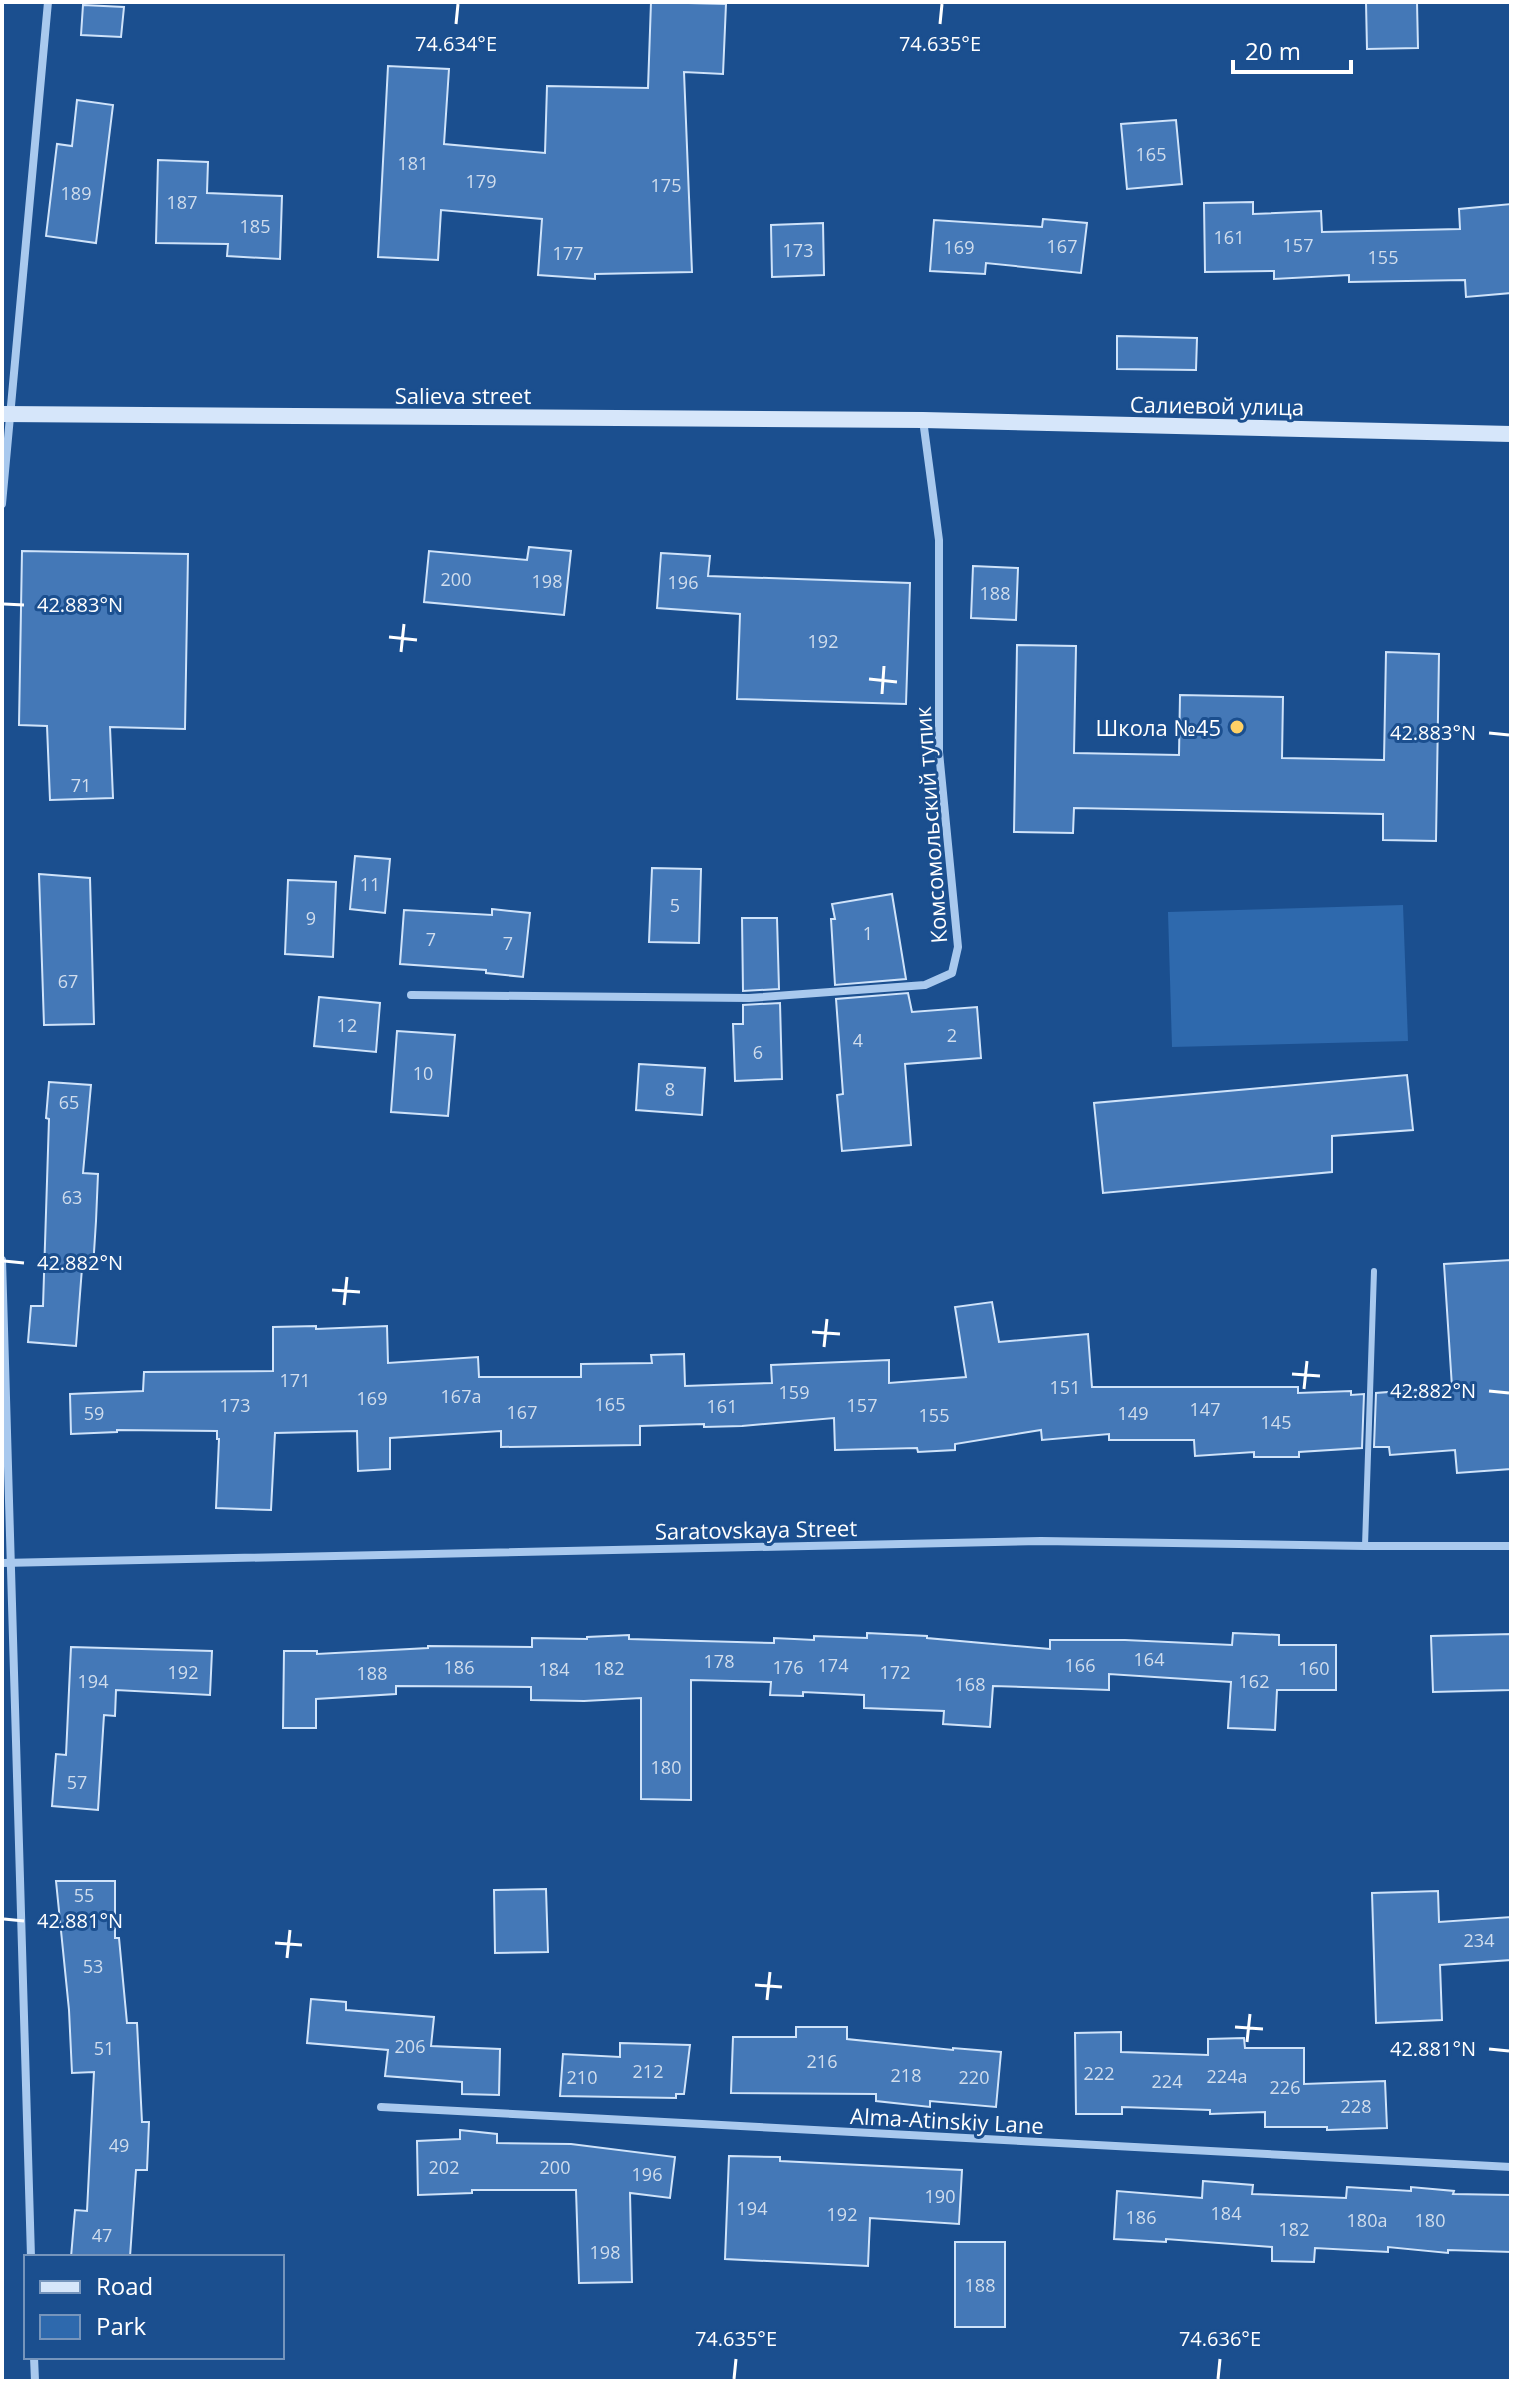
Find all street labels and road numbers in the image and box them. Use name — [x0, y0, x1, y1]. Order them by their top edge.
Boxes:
street label: Salieva street — [395, 380, 531, 410]
street label: Салиевой улица — [1130, 388, 1304, 422]
street label: Комсомольский тупик — [907, 705, 953, 944]
street label: Saratovskaya Street — [655, 1512, 858, 1546]
street label: Alma-Atinskiy Lane — [849, 2100, 1045, 2140]

